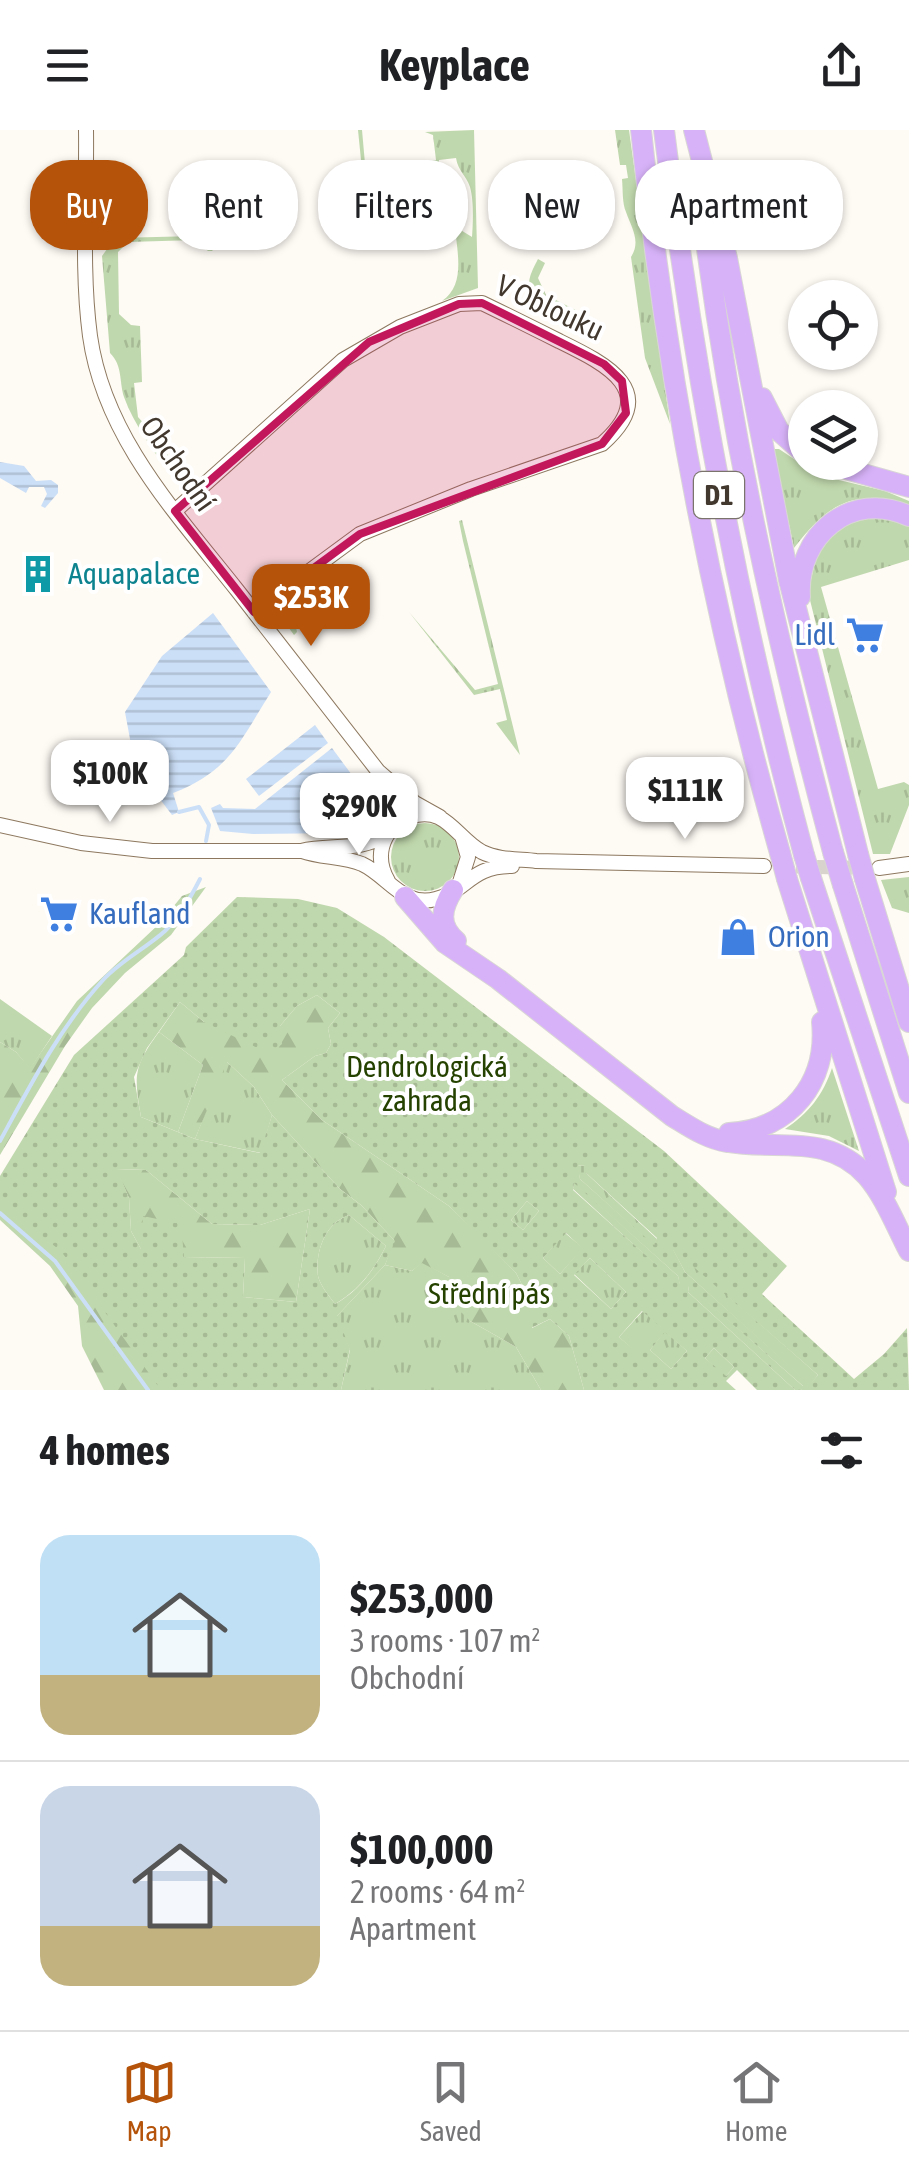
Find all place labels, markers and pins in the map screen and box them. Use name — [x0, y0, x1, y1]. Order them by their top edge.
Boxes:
building icon: Aquapalace — [17, 553, 59, 595]
place label: Aquapalace — [68, 556, 200, 590]
pin: $253K — [241, 564, 381, 649]
supermarket icon: Lidl — [844, 614, 886, 656]
place label: Lidl — [794, 617, 835, 651]
pin: $100K — [40, 740, 180, 825]
pin: $111K — [615, 757, 755, 842]
pin: $290K — [289, 773, 429, 858]
supermarket icon: Kaufland — [38, 893, 80, 935]
place label: Kaufland — [89, 896, 191, 930]
shop icon: Orion — [717, 916, 759, 958]
place label: Orion — [768, 919, 830, 953]

